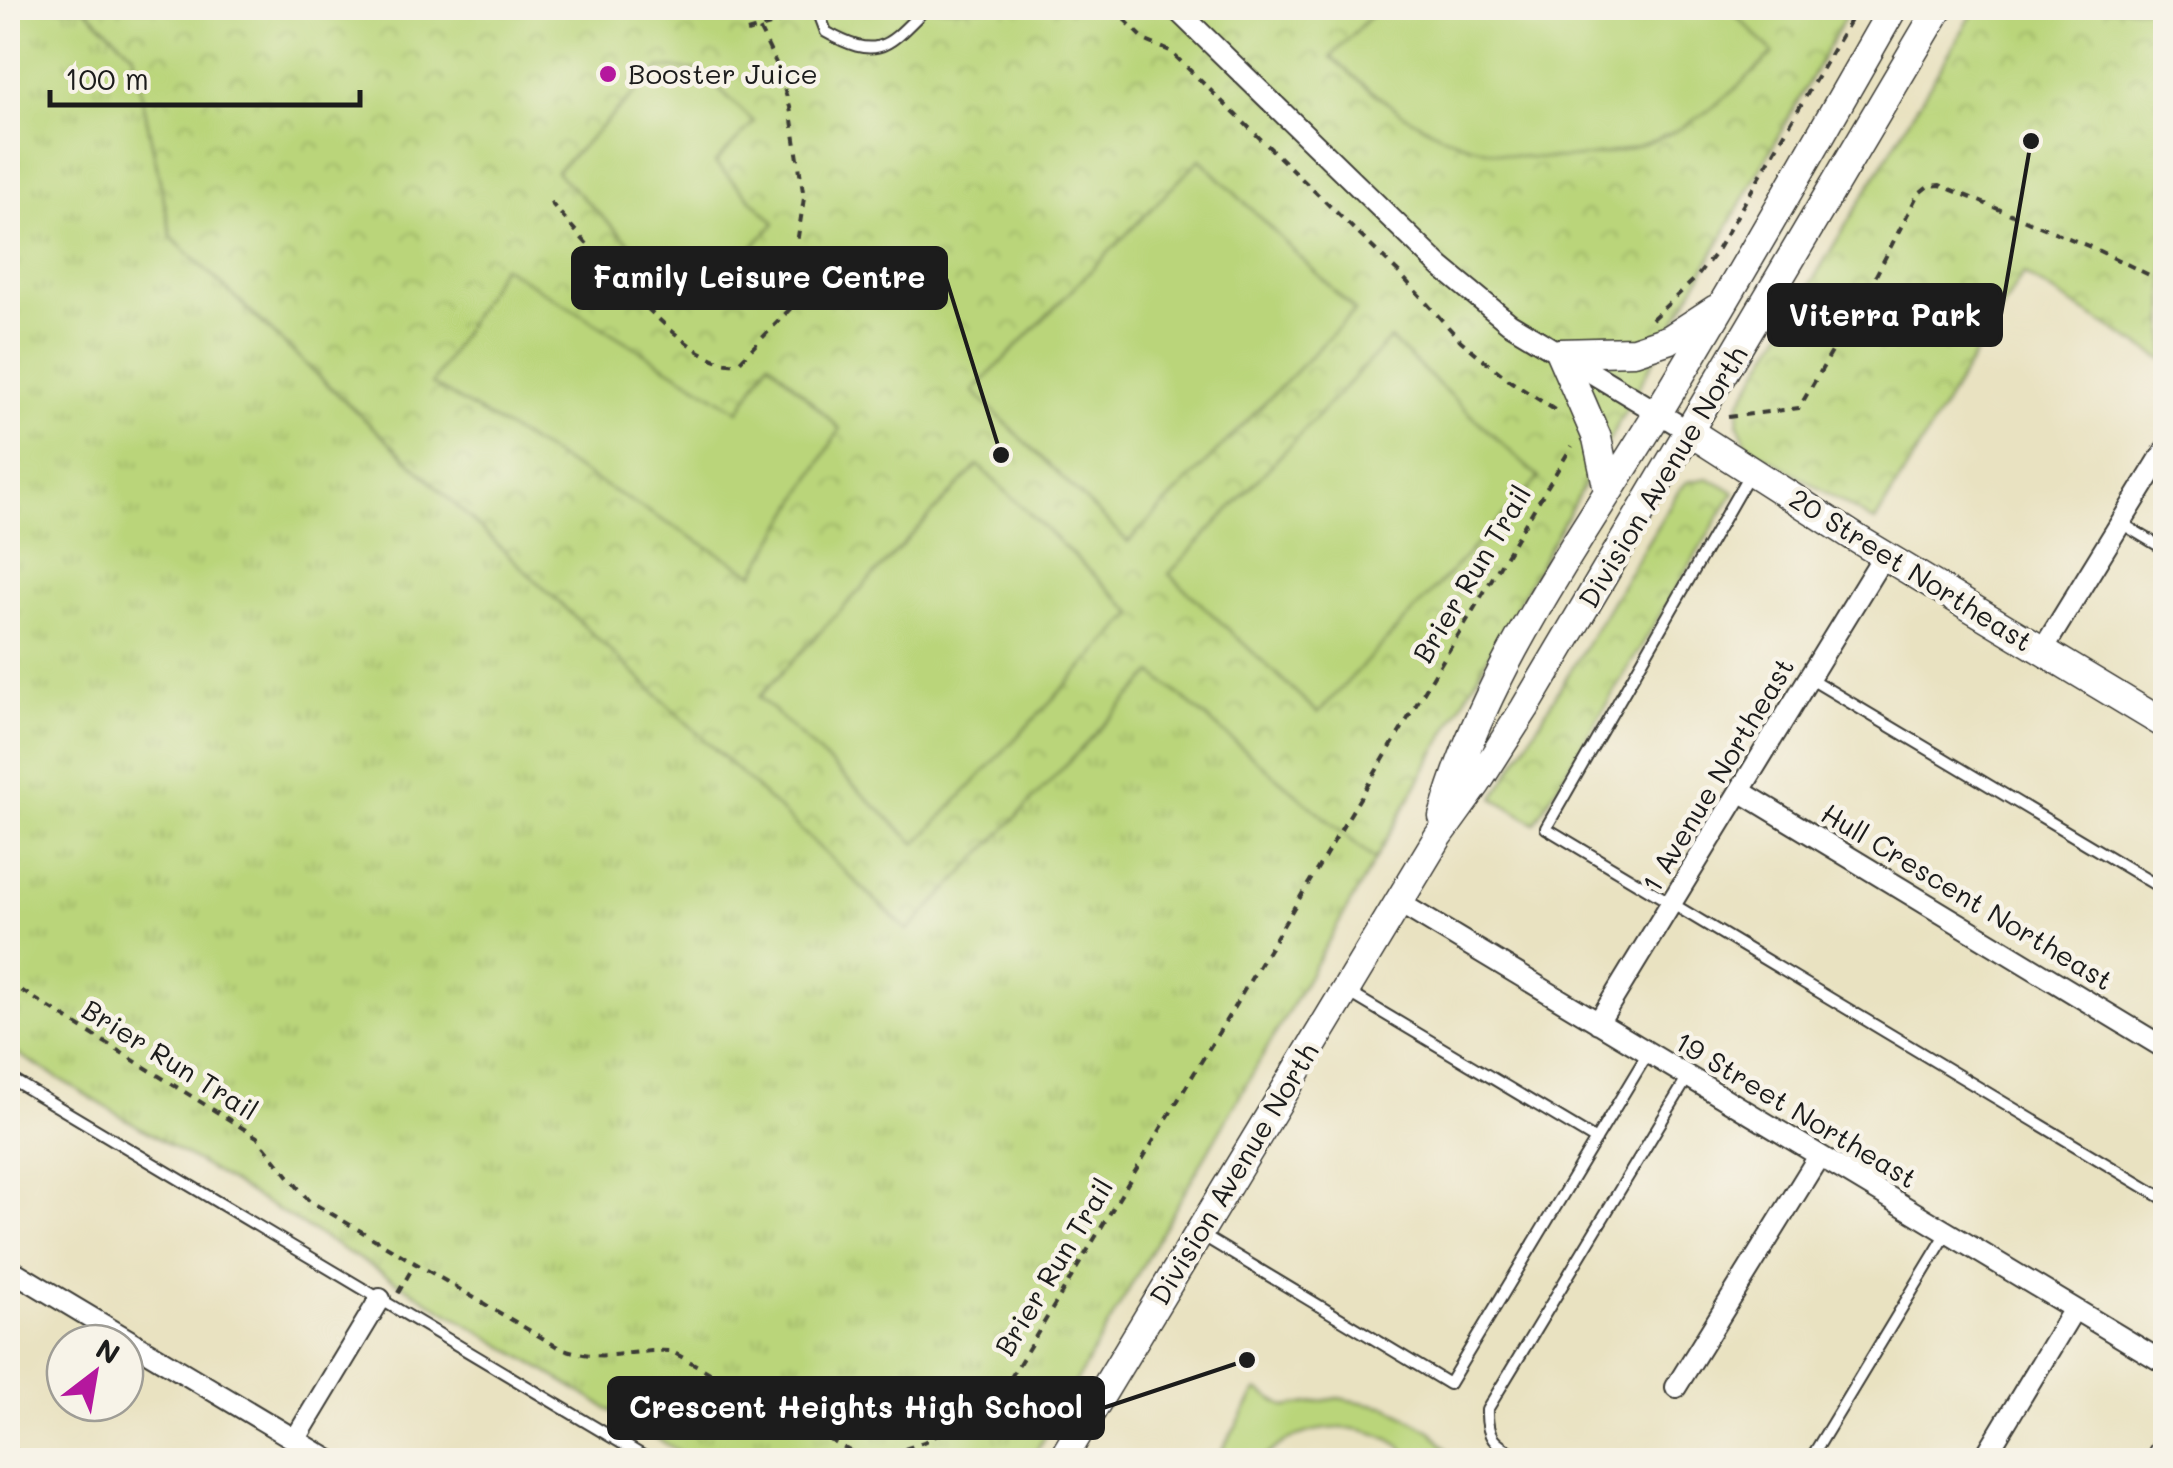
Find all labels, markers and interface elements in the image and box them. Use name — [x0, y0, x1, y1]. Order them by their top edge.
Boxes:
scale bar — [50, 45, 360, 107]
place label: Booster Juice — [628, 55, 818, 91]
text: 100 m — [65, 58, 149, 98]
marker: Booster Juice — [597, 63, 619, 85]
callout: Family Leisure Centre — [573, 248, 946, 308]
text: Family Leisure Centre — [593, 256, 926, 296]
callout: Viterra Park — [1769, 285, 2001, 345]
text: Viterra Park — [1789, 294, 1981, 334]
street label: Division Avenue North — [1570, 339, 1755, 614]
street label: Brier Run Trail — [1404, 478, 1538, 669]
street label: 20 Street Northeast — [1783, 480, 2040, 659]
street label: 1 Avenue Northeast — [1633, 651, 1801, 898]
street label: Hull Crescent Northeast — [1815, 795, 2120, 998]
street label: Brier Run Trail — [76, 991, 265, 1128]
street label: 19 Street Northeast — [1669, 1023, 1924, 1196]
street label: Division Avenue North — [1141, 1036, 1326, 1311]
street label: Brier Run Trail — [986, 1171, 1120, 1362]
north arrow — [45, 1323, 145, 1423]
text: N — [90, 1330, 127, 1372]
callout: Crescent Heights High School — [609, 1378, 1103, 1438]
text: Crescent Heights High School — [629, 1386, 1083, 1426]

